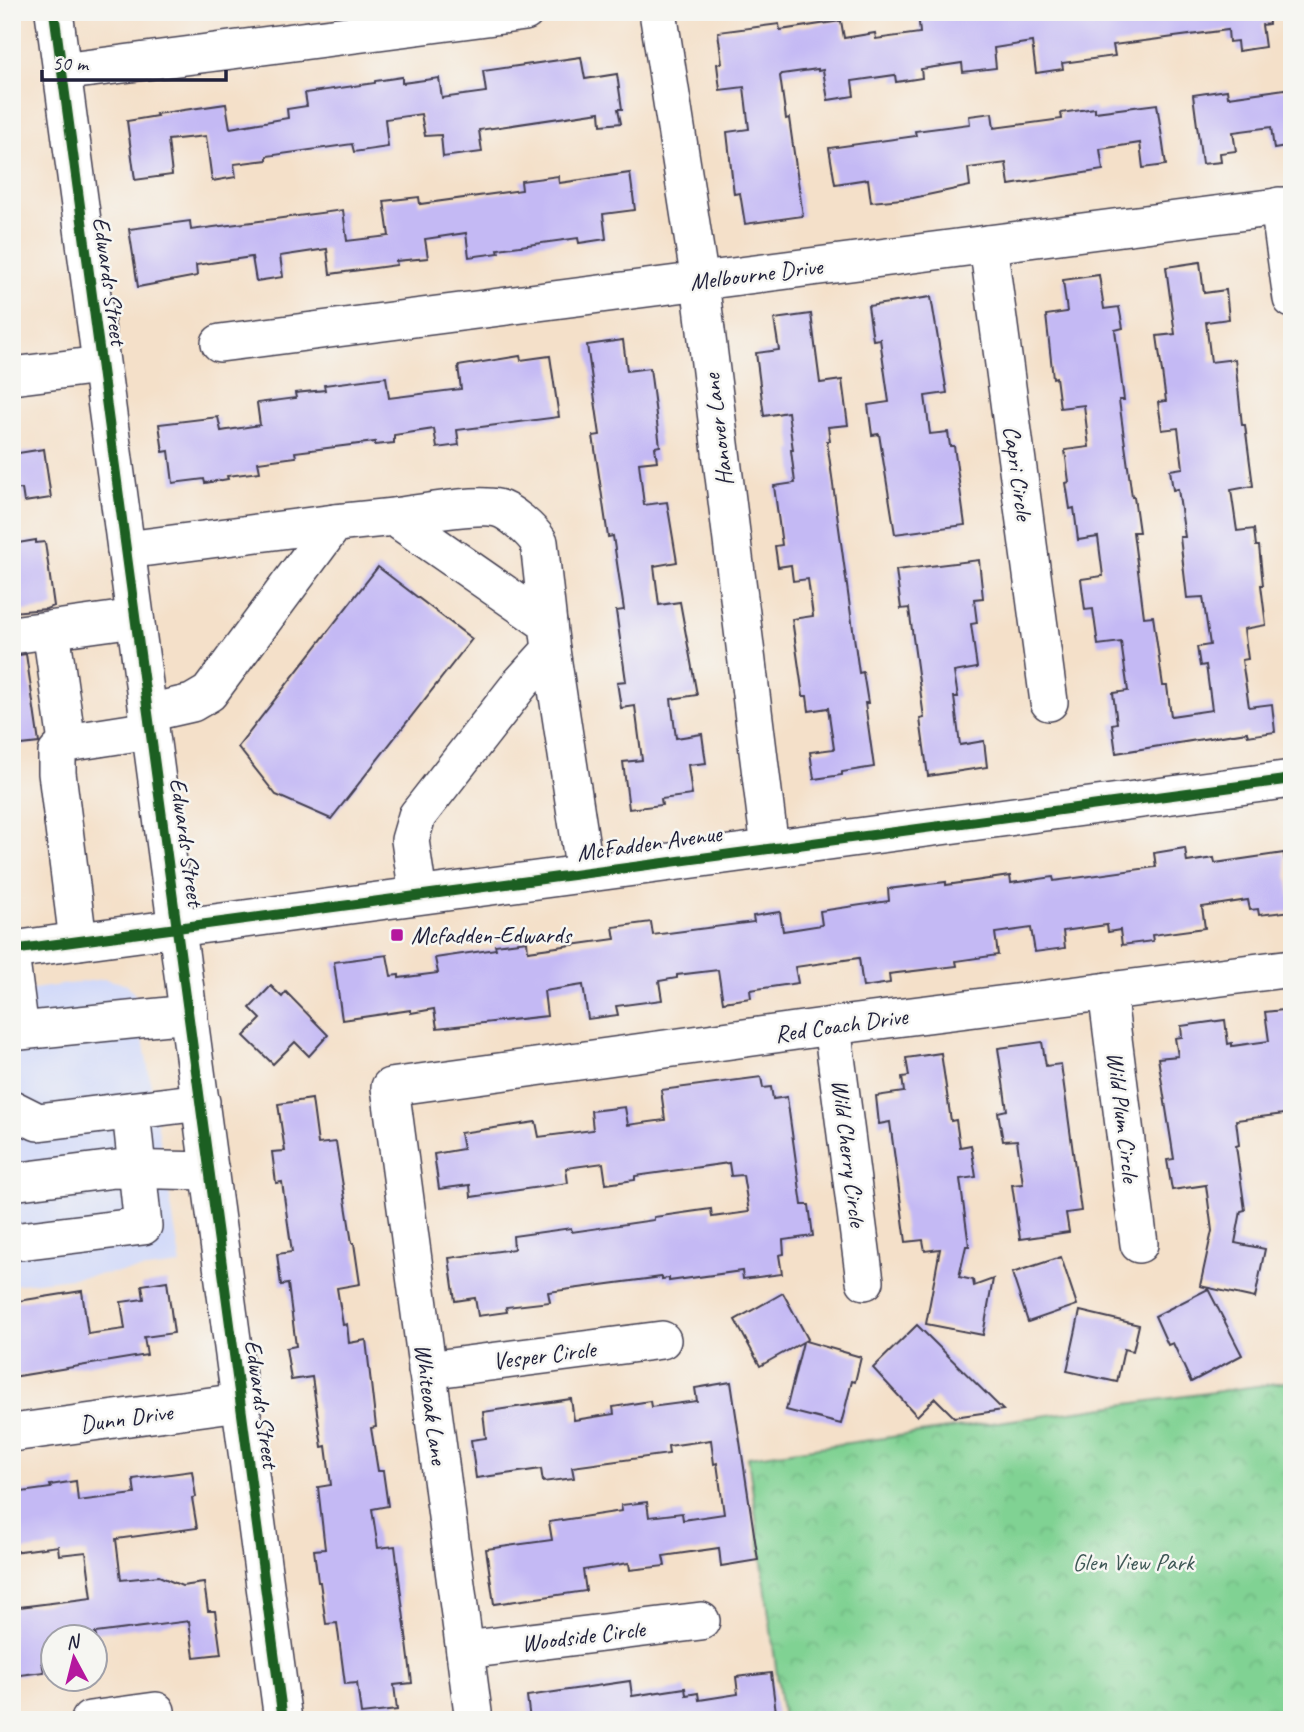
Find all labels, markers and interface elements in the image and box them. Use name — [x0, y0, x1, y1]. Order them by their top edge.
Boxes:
scale bar — [42, 38, 226, 82]
text: 50 m — [52, 50, 90, 76]
street label: Edwards Street — [86, 215, 134, 349]
street label: Melbourne Drive — [688, 251, 826, 297]
street label: Hanover Lane — [696, 370, 740, 488]
street label: Capri Circle — [997, 424, 1040, 524]
street label: Edwards Street — [163, 776, 211, 910]
street label: McFadden Avenue — [575, 818, 725, 868]
place label: Mcfadden-Edwards — [411, 920, 573, 950]
marker: Mcfadden-Edwards — [389, 927, 405, 943]
street label: Red Coach Drive — [773, 1001, 911, 1049]
street label: Wild Plum Circle — [1100, 1050, 1146, 1186]
street label: Wild Cherry Circle — [825, 1078, 873, 1230]
street label: Vesper Circle — [491, 1334, 599, 1376]
street label: Edwards Street — [238, 1338, 286, 1472]
street label: Whiteoak Lane — [408, 1342, 455, 1468]
street label: Dunn Drive — [78, 1396, 176, 1439]
park label: Glen View Park — [1072, 1547, 1196, 1577]
street label: Woodside Circle — [520, 1613, 649, 1658]
north arrow — [38, 1624, 108, 1694]
text: N — [65, 1629, 83, 1655]

